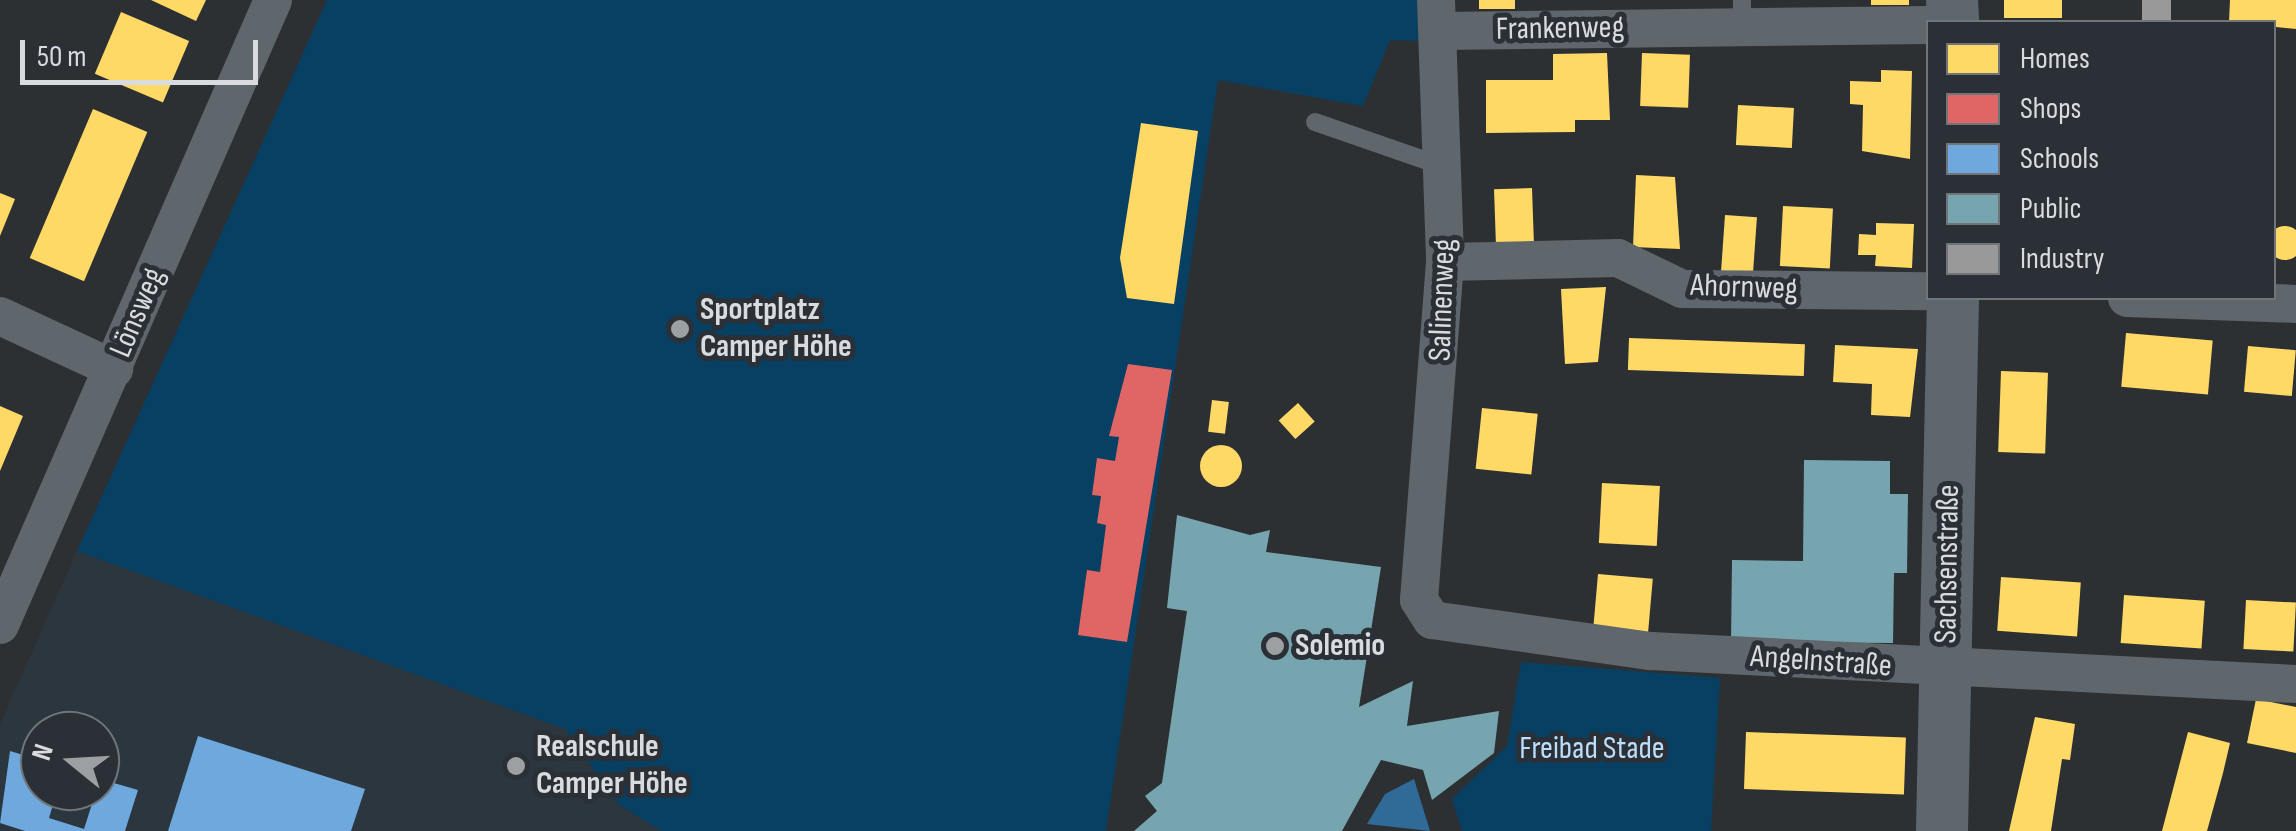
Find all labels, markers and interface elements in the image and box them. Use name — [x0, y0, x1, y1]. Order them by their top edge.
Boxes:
street label: Frankenweg — [1495, 9, 1625, 49]
scale bar — [25, 20, 262, 82]
legend — [1926, 20, 2276, 300]
text: 50 m — [37, 39, 86, 75]
text: Homes — [2020, 41, 2090, 77]
text: Shops — [2020, 91, 2081, 127]
text: Schools — [2020, 141, 2099, 177]
text: Public — [2020, 191, 2081, 227]
street label: Salinenweg — [1422, 238, 1464, 362]
text: Industry — [2020, 241, 2104, 277]
street label: Lönsweg — [102, 262, 174, 364]
street label: Ahornweg — [1690, 267, 1798, 309]
place label: Sportplatz Camper Höhe — [700, 292, 852, 367]
marker: Sportplatz Camper Höhe — [669, 318, 691, 340]
street label: Sachsenstraße — [1927, 484, 1969, 644]
place label: Solemio — [1295, 627, 1385, 665]
marker: Solemio — [1264, 635, 1286, 657]
street label: Angelnstraße — [1749, 638, 1893, 686]
north arrow — [20, 711, 120, 811]
place label: Realschule Camper Höhe — [536, 729, 688, 804]
park label: Freibad Stade — [1519, 730, 1665, 768]
text: N — [25, 740, 61, 764]
marker: Realschule Camper Höhe — [505, 755, 527, 777]

